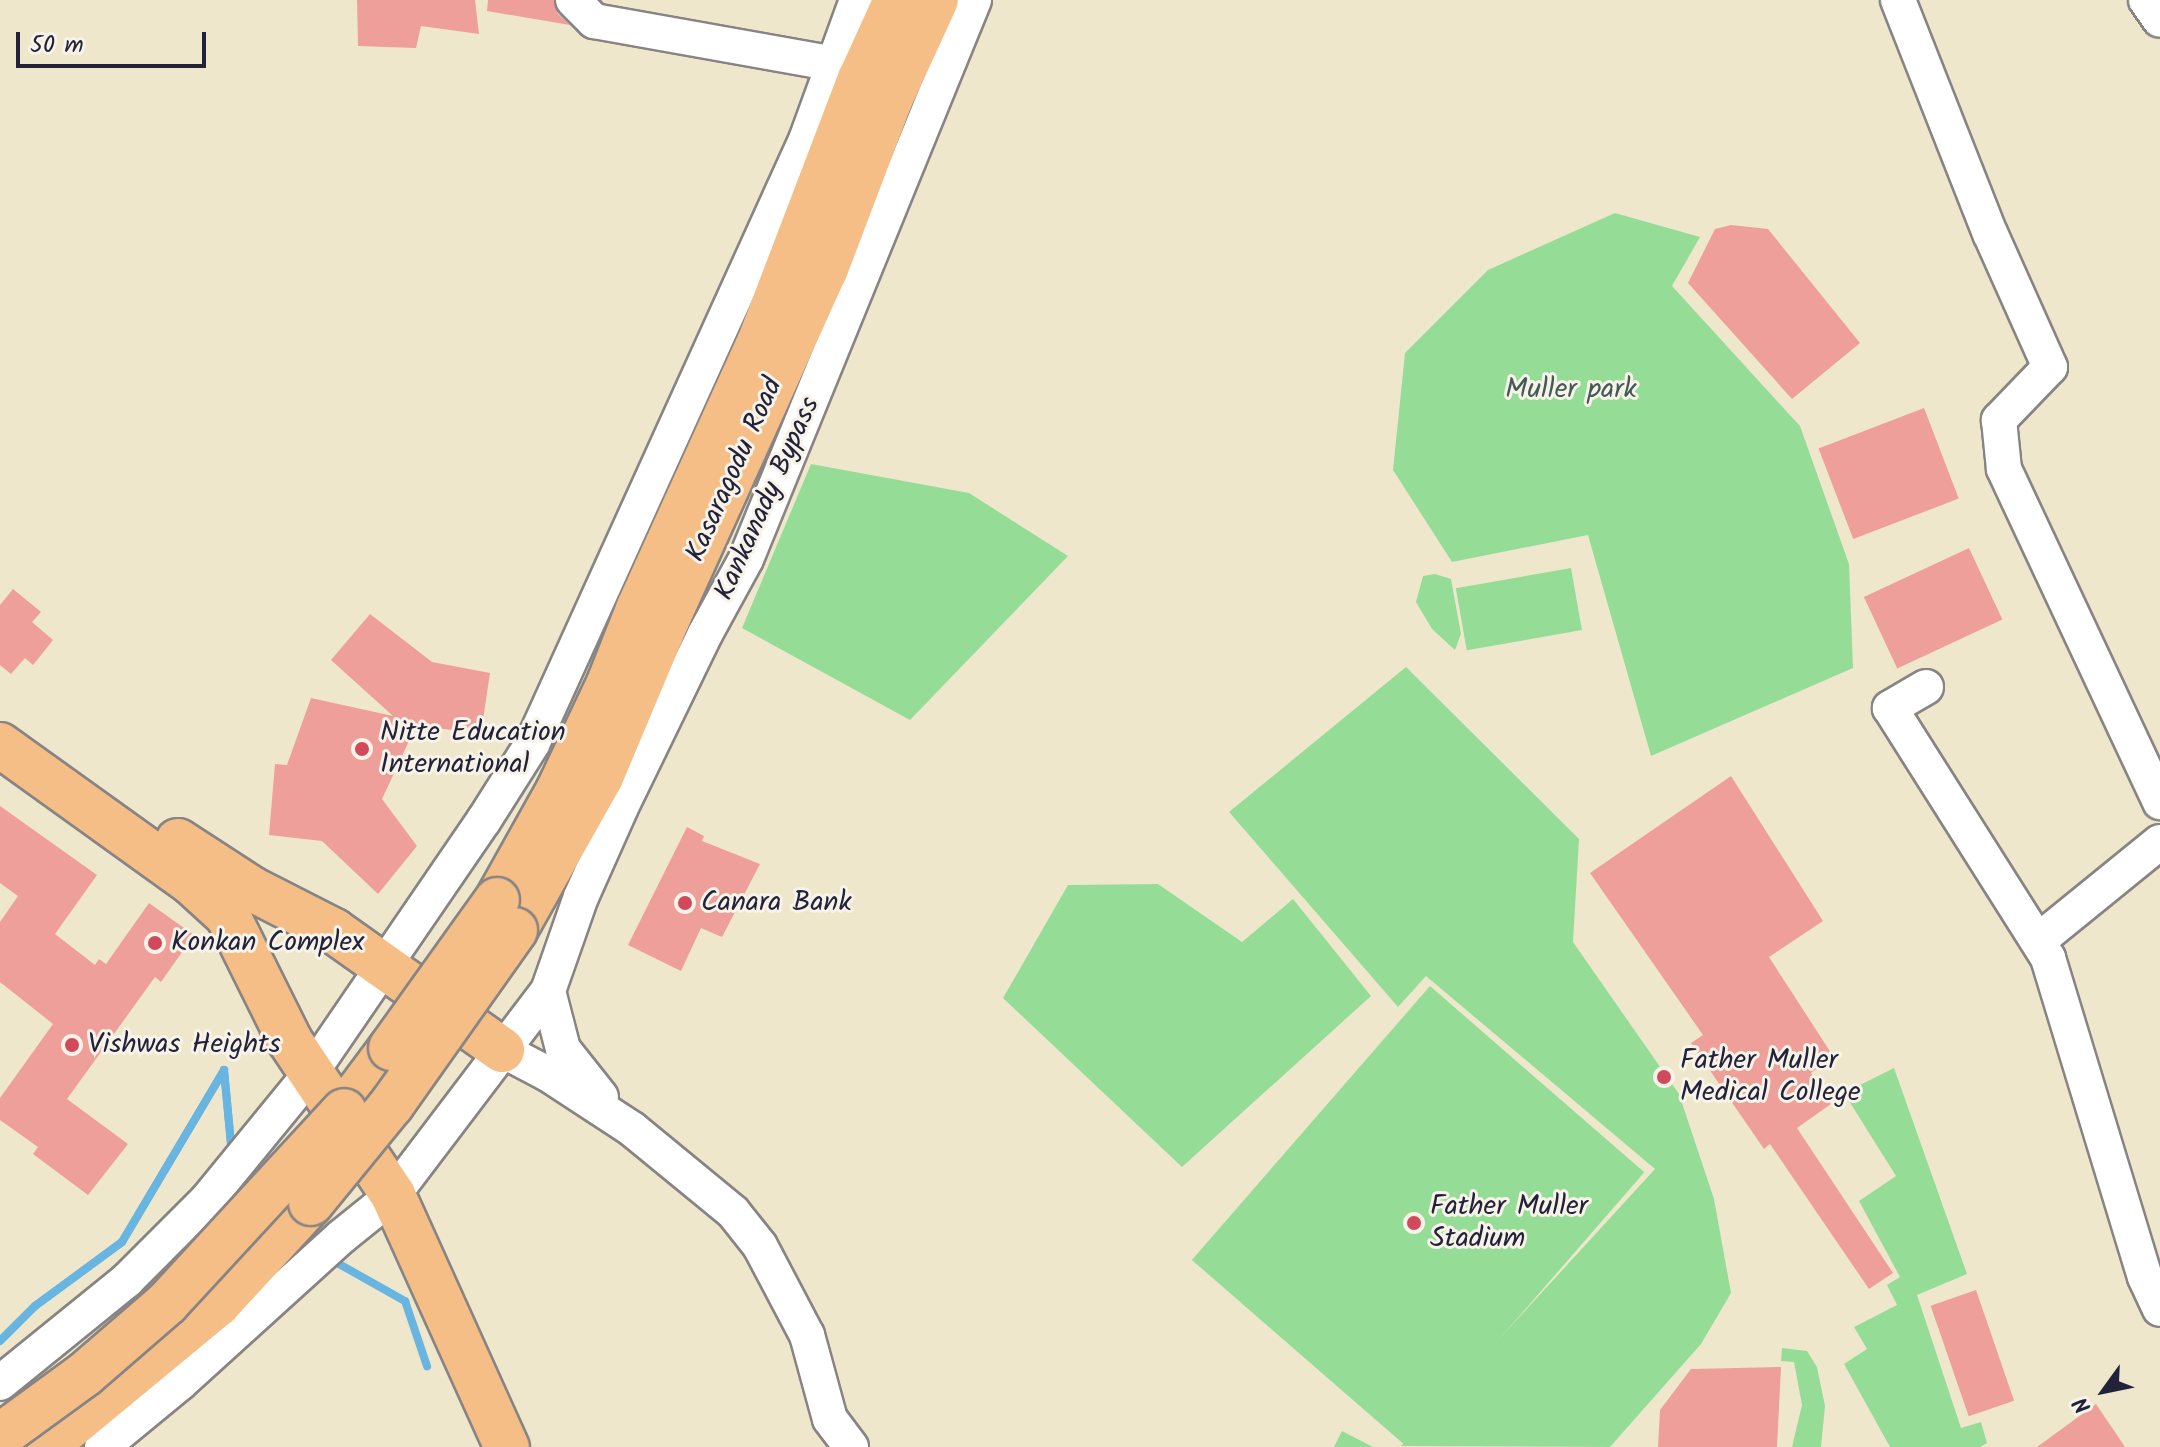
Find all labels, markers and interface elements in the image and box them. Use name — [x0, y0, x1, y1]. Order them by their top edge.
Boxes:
scale bar — [20, 16, 210, 66]
text: 50 m — [30, 26, 84, 65]
street label: Kasaragodu Road — [679, 373, 791, 567]
park label: Muller park — [1505, 373, 1637, 407]
street label: Kankanady Bypass — [708, 392, 828, 606]
place label: Nitte Education International — [380, 716, 566, 782]
marker: Nitte Education International — [351, 738, 373, 760]
place label: Canara Bank — [701, 886, 852, 920]
marker: Canara Bank — [676, 894, 694, 912]
place label: Konkan Complex — [171, 926, 364, 960]
marker: Konkan Complex — [146, 934, 164, 952]
place label: Vishwas Heights — [88, 1028, 281, 1062]
marker: Vishwas Heights — [63, 1036, 81, 1054]
place label: Father Muller Medical College — [1680, 1044, 1861, 1110]
marker: Father Muller Medical College — [1655, 1068, 1673, 1086]
place label: Father Muller Stadium — [1430, 1190, 1588, 1256]
marker: Father Muller Stadium — [1405, 1214, 1423, 1232]
north arrow — [2064, 1351, 2144, 1431]
text: N — [2065, 1389, 2102, 1420]

